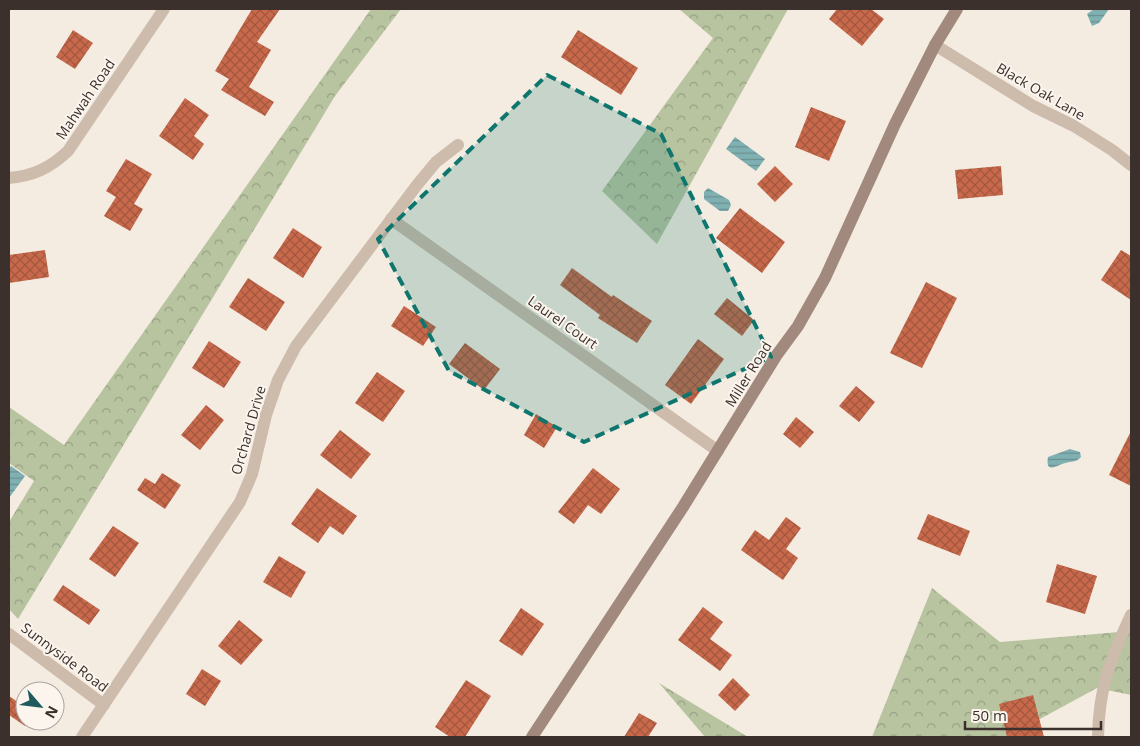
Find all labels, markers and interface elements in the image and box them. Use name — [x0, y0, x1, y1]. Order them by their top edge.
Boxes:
street label: Mahwah Road — [51, 55, 119, 143]
street label: Black Oak Lane — [993, 58, 1089, 124]
street label: Laurel Court — [524, 291, 602, 353]
street label: Miller Road — [720, 338, 776, 410]
street label: Orchard Drive — [226, 383, 270, 477]
street label: Sunnyside Road — [18, 618, 112, 696]
north arrow — [15, 681, 65, 731]
scale bar — [965, 698, 1101, 730]
text: N — [41, 703, 63, 722]
text: 50 m — [972, 705, 1007, 725]

